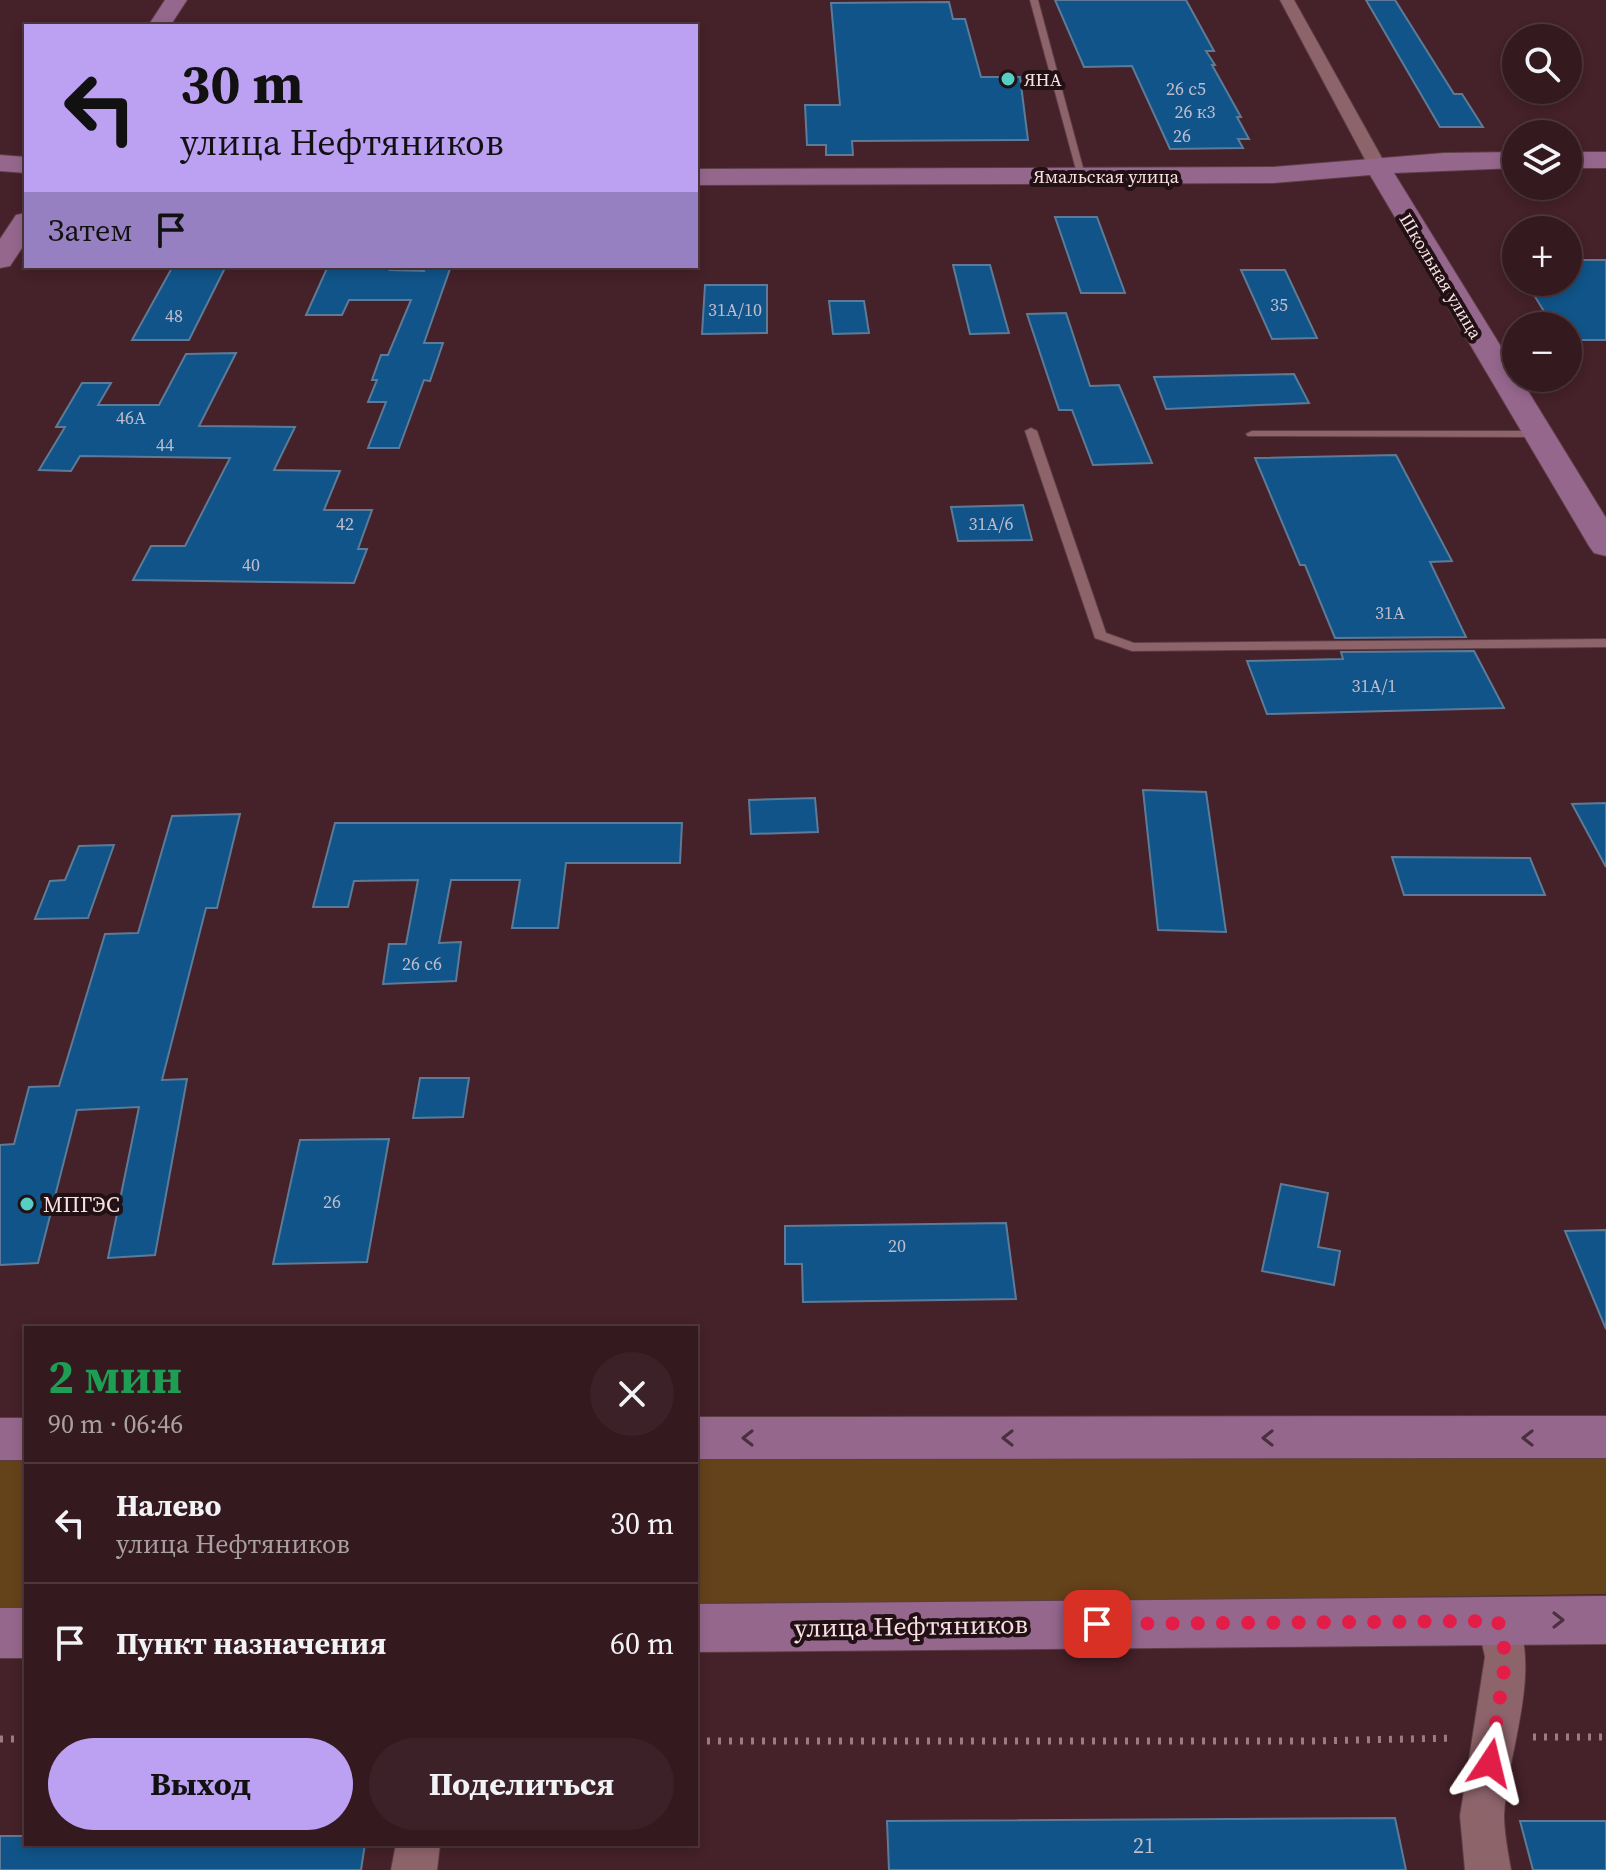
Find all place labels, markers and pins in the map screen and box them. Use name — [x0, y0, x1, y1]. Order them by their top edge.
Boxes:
place label: ЯНА — [1024, 67, 1062, 92]
marker: ЯНА — [999, 70, 1017, 88]
place label: МПГЭС — [43, 1189, 120, 1219]
marker: МПГЭС — [18, 1195, 36, 1213]
pin — [1063, 1590, 1131, 1658]

